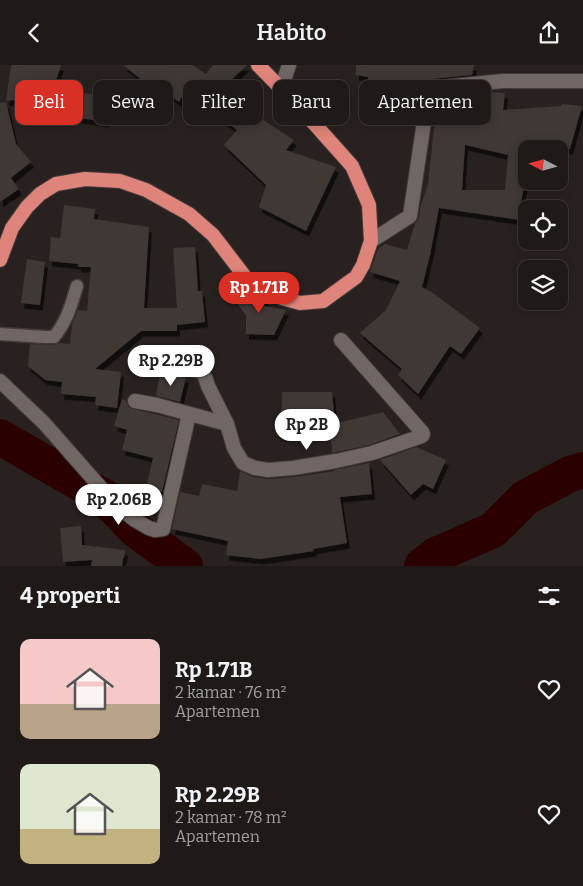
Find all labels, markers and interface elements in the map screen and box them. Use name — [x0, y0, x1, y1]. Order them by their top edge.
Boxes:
icon: back — [20, 19, 48, 47]
text: Habito — [257, 19, 326, 46]
icon: share — [535, 19, 563, 47]
chip: Beli — [15, 80, 83, 125]
chip: Sewa — [93, 80, 173, 125]
chip: Filter — [183, 80, 263, 125]
chip: Baru — [273, 80, 349, 125]
chip: Apartemen — [359, 80, 491, 125]
north arrow — [518, 140, 568, 190]
map controls — [518, 140, 568, 310]
button: locate — [518, 200, 568, 250]
button: layers — [518, 260, 568, 310]
pin: Rp 1.71B — [207, 271, 311, 314]
text: Rp 1.71B — [229, 278, 289, 297]
pin: Rp 2.29B — [119, 345, 223, 387]
text: Rp 2.29B — [139, 351, 203, 370]
pin: Rp 2B — [272, 409, 342, 451]
text: Rp 2B — [286, 415, 328, 434]
pin: Rp 2.06B — [67, 483, 171, 526]
text: Rp 2.06B — [86, 490, 152, 509]
icon: filters — [535, 582, 563, 610]
text: 4 properti — [20, 583, 120, 609]
text: Rp 1.71B — [175, 657, 253, 683]
icon: home — [60, 659, 120, 719]
icon: heart — [535, 675, 563, 703]
text: 2 kamar · 76 m² — [175, 683, 287, 702]
text: Apartemen — [175, 702, 260, 721]
text: Rp 2.29B — [175, 782, 260, 808]
icon: home — [60, 784, 120, 844]
icon: heart — [535, 800, 563, 828]
text: 2 kamar · 78 m² — [175, 808, 287, 827]
text: Apartemen — [175, 827, 260, 846]

